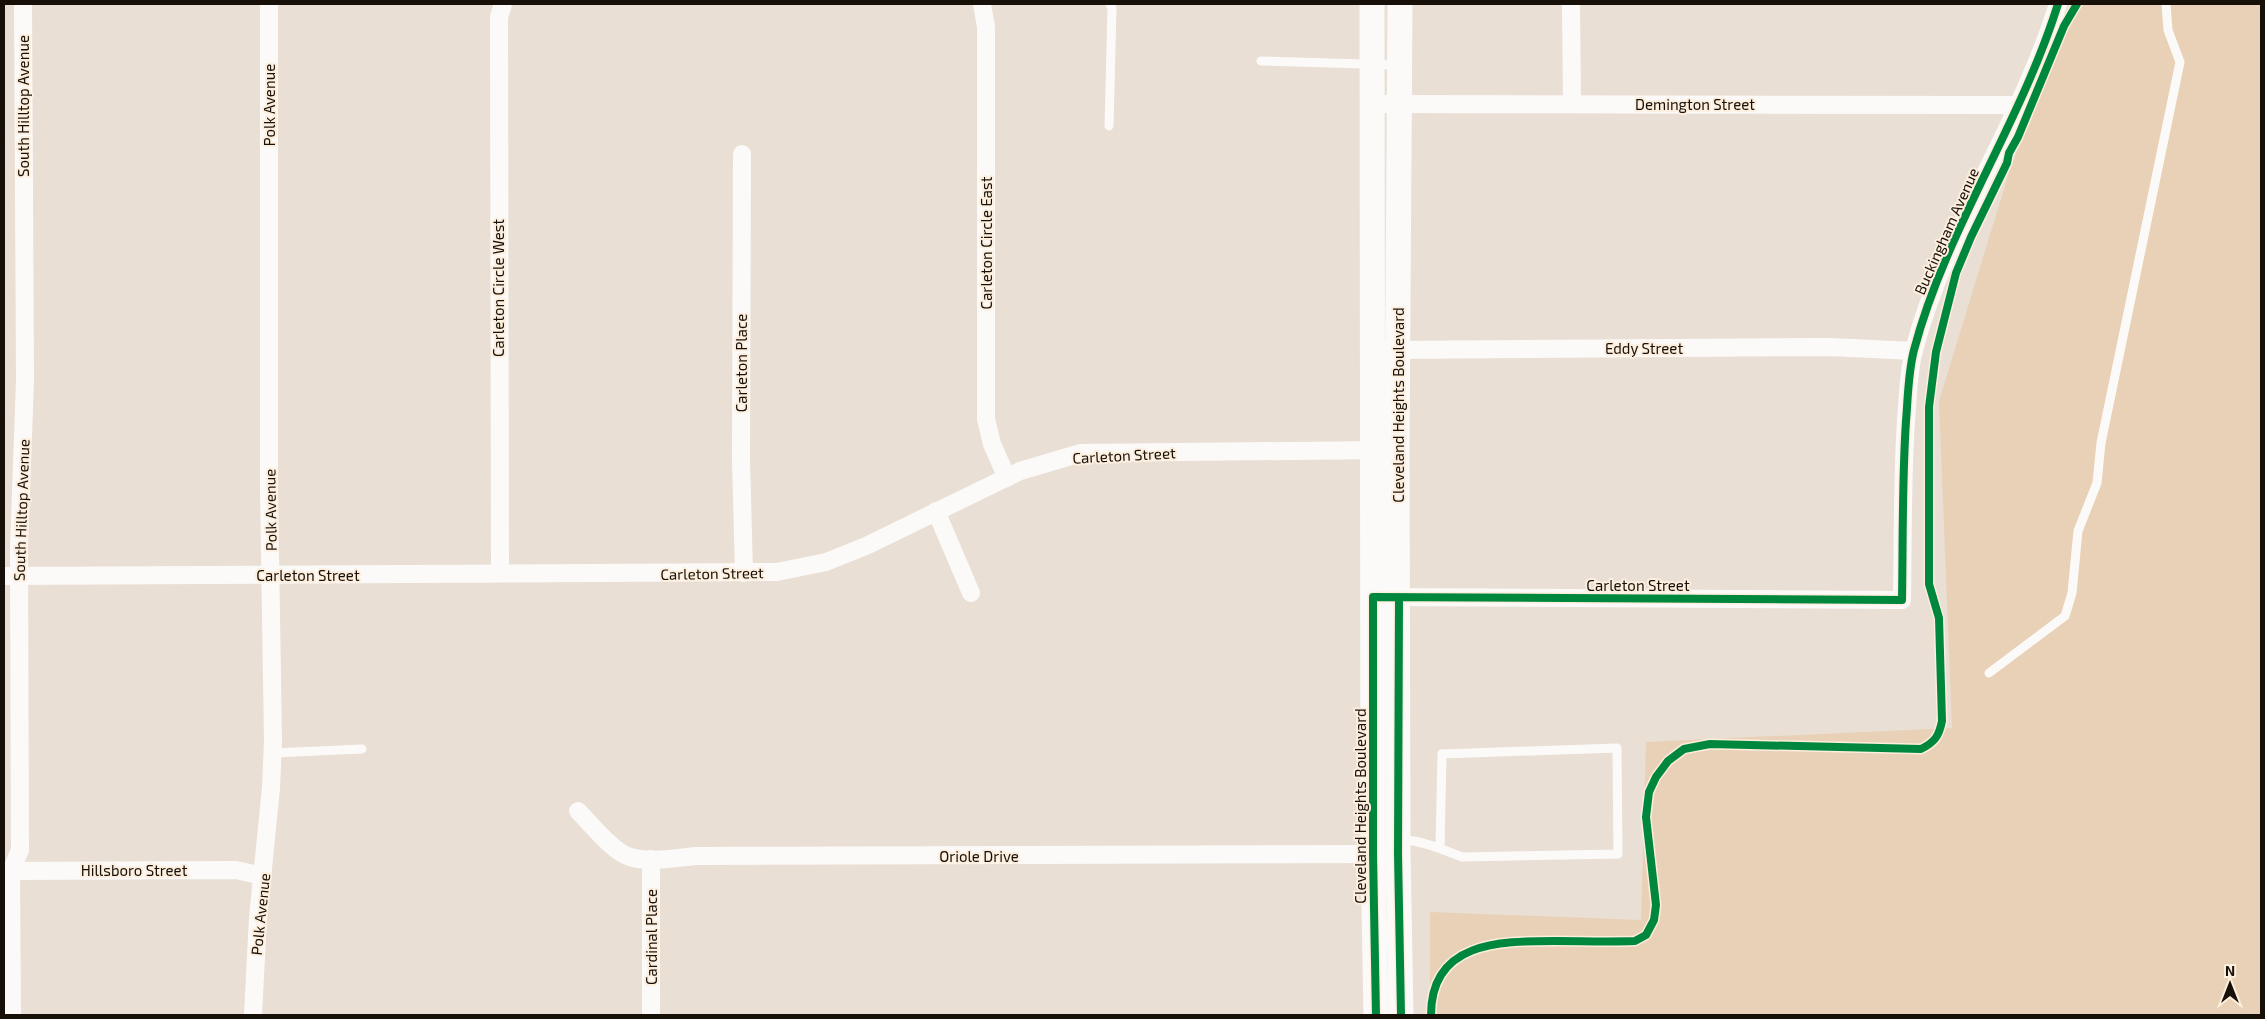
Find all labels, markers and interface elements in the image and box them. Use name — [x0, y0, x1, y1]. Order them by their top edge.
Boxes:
street label: South Hilltop Avenue — [14, 35, 32, 177]
street label: Polk Avenue — [260, 64, 278, 146]
street label: Demington Street — [1635, 95, 1755, 113]
street label: Buckingham Avenue — [1910, 165, 1982, 297]
street label: Carleton Circle East — [977, 176, 995, 309]
street label: Carleton Circle West — [489, 219, 507, 357]
street label: Cleveland Heights Boulevard — [1389, 307, 1407, 503]
street label: Carleton Place — [732, 314, 750, 412]
street label: Eddy Street — [1605, 339, 1683, 357]
street label: South Hilltop Avenue — [10, 439, 32, 581]
street label: Carleton Street — [1072, 443, 1176, 467]
street label: Polk Avenue — [260, 469, 280, 551]
street label: Carleton Street — [660, 563, 764, 583]
street label: Carleton Street — [256, 566, 360, 584]
street label: Carleton Street — [1586, 576, 1690, 594]
street label: Cleveland Heights Boulevard — [1351, 708, 1369, 904]
street label: Oriole Drive — [939, 847, 1019, 865]
street label: Hillsboro Street — [81, 861, 188, 879]
street label: Polk Avenue — [247, 872, 273, 956]
street label: Cardinal Place — [642, 889, 660, 985]
north arrow — [2205, 959, 2255, 1009]
text: N — [2225, 962, 2235, 979]

